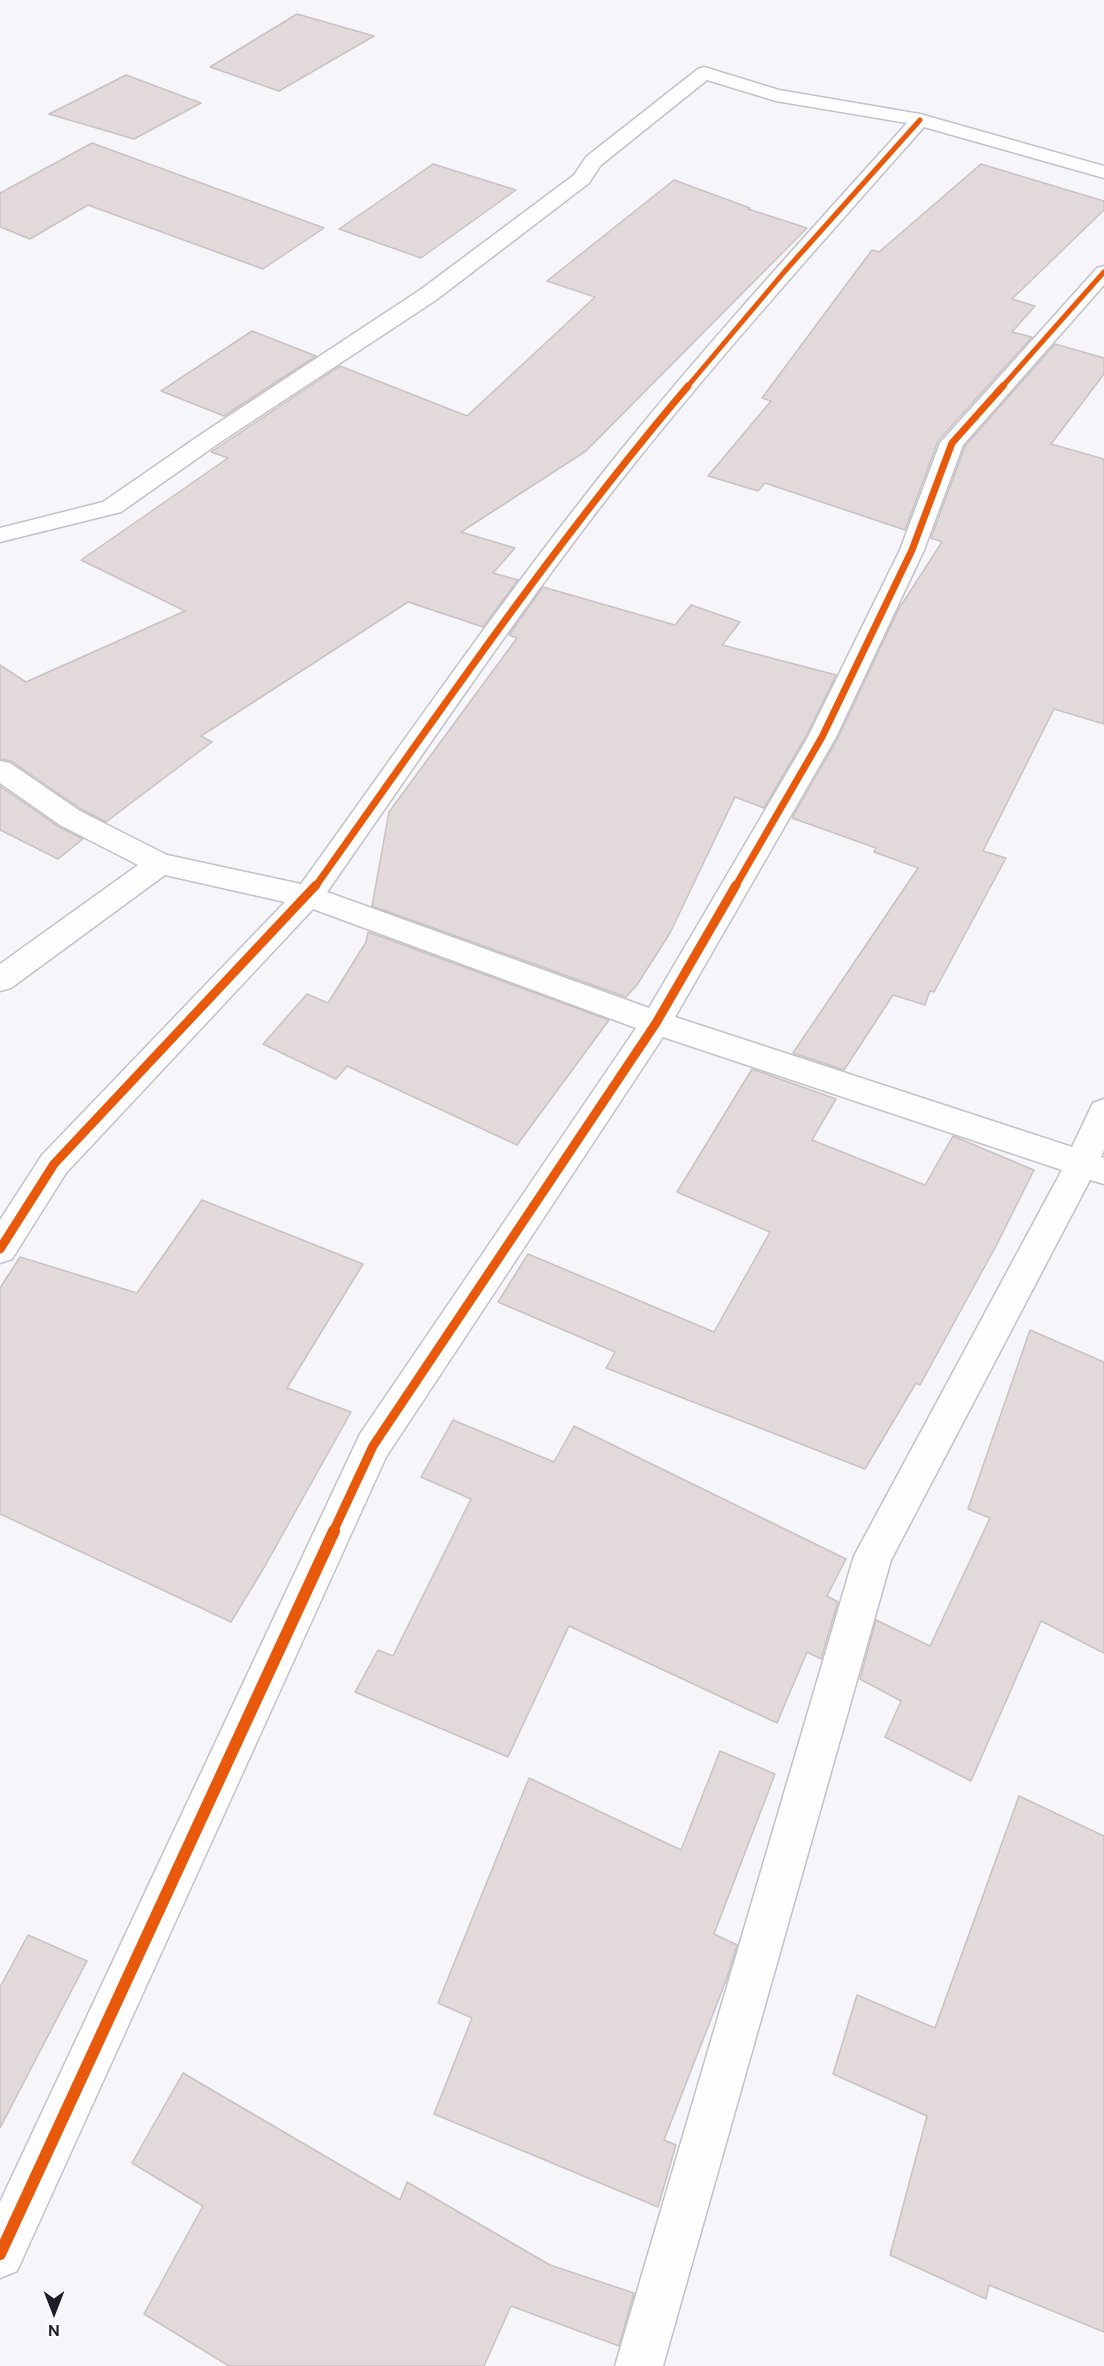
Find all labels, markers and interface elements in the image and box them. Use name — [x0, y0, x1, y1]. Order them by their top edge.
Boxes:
north arrow — [24, 2282, 84, 2342]
text: N — [48, 2320, 60, 2341]

